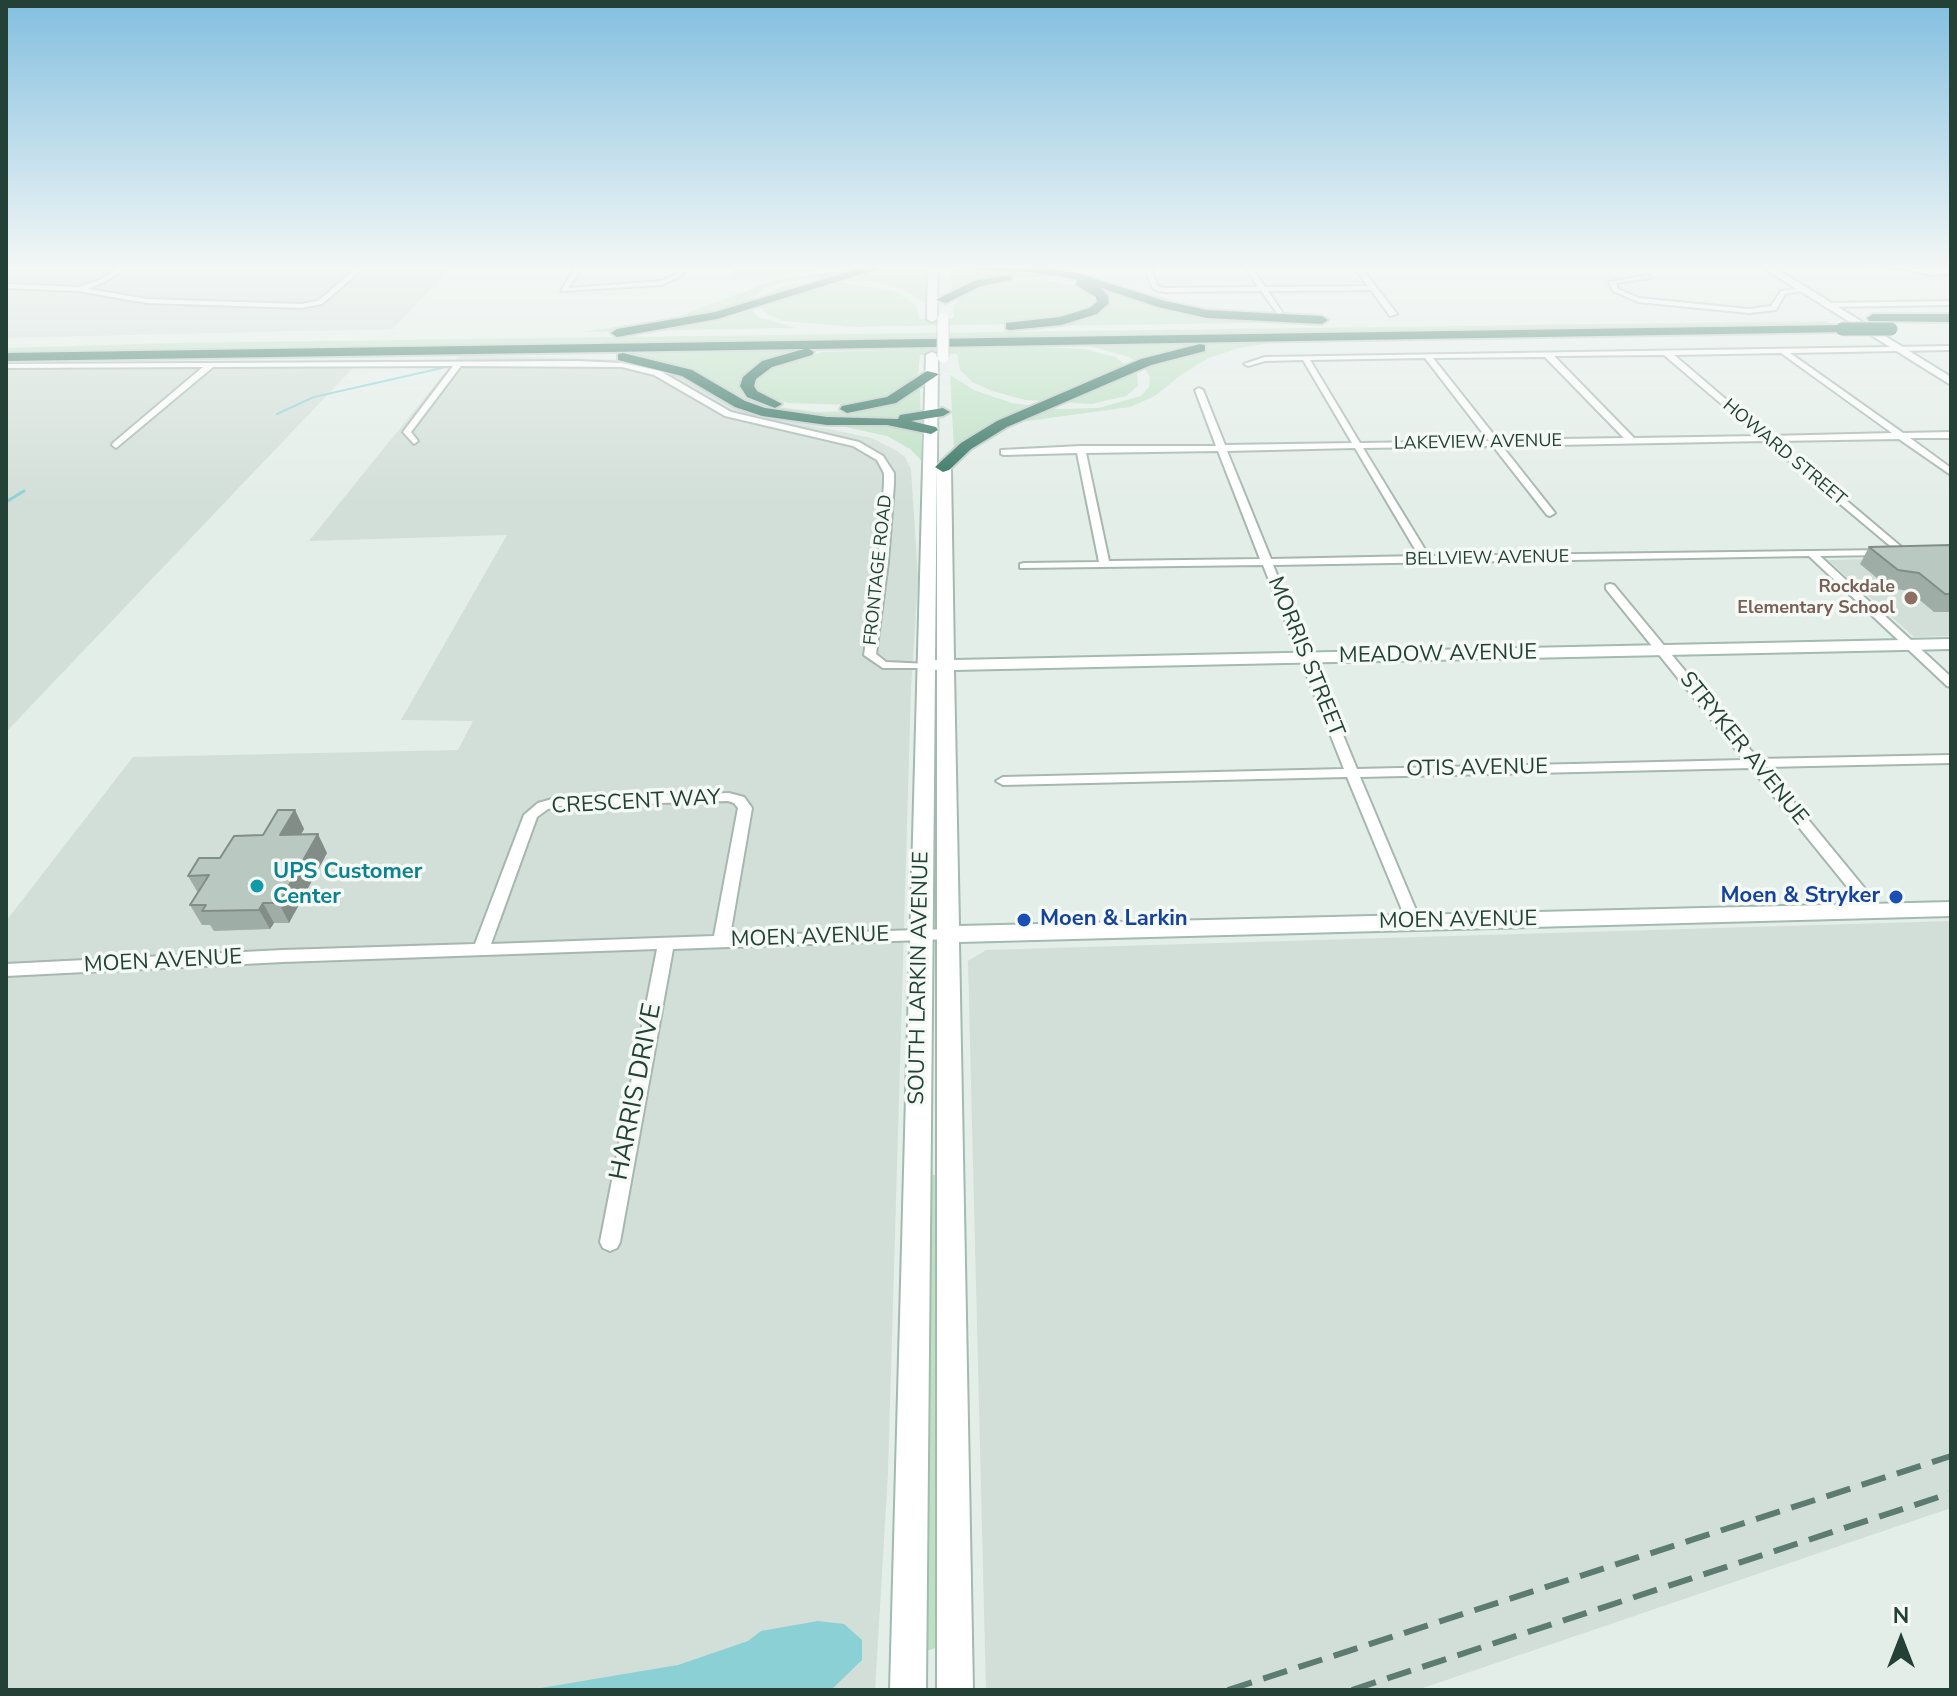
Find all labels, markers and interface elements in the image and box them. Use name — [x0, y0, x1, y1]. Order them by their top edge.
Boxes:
street label: HOWARD STREET — [1718, 395, 1850, 511]
street label: LAKEVIEW AVENUE — [1394, 431, 1562, 455]
street label: FRONTAGE ROAD — [860, 494, 898, 646]
street label: BELLVIEW AVENUE — [1405, 547, 1569, 571]
street label: MORRIS STREET — [1261, 573, 1349, 741]
place label: Rockdale Elementary School — [1737, 577, 1895, 620]
marker: Rockdale Elementary School — [1902, 589, 1920, 607]
street label: MEADOW AVENUE — [1339, 640, 1537, 670]
street label: STRYKER AVENUE — [1673, 667, 1813, 831]
street label: OTIS AVENUE — [1406, 755, 1548, 783]
street label: CRESCENT WAY — [551, 785, 721, 821]
street label: SOUTH LARKIN AVENUE — [905, 851, 935, 1105]
place label: UPS Customer Center — [273, 860, 422, 912]
marker: UPS Customer Center — [248, 877, 266, 895]
place label: Moen & Stryker — [1720, 884, 1880, 910]
marker: Moen & Stryker — [1887, 888, 1905, 906]
street label: MOEN AVENUE — [1379, 906, 1537, 936]
place label: Moen & Larkin — [1040, 907, 1188, 933]
marker: Moen & Larkin — [1015, 911, 1033, 929]
street label: MOEN AVENUE — [730, 922, 890, 954]
street label: MOEN AVENUE — [83, 945, 243, 979]
street label: HARRIS DRIVE — [605, 1001, 669, 1183]
north arrow — [1861, 1600, 1941, 1680]
text: N — [1893, 1601, 1909, 1631]

